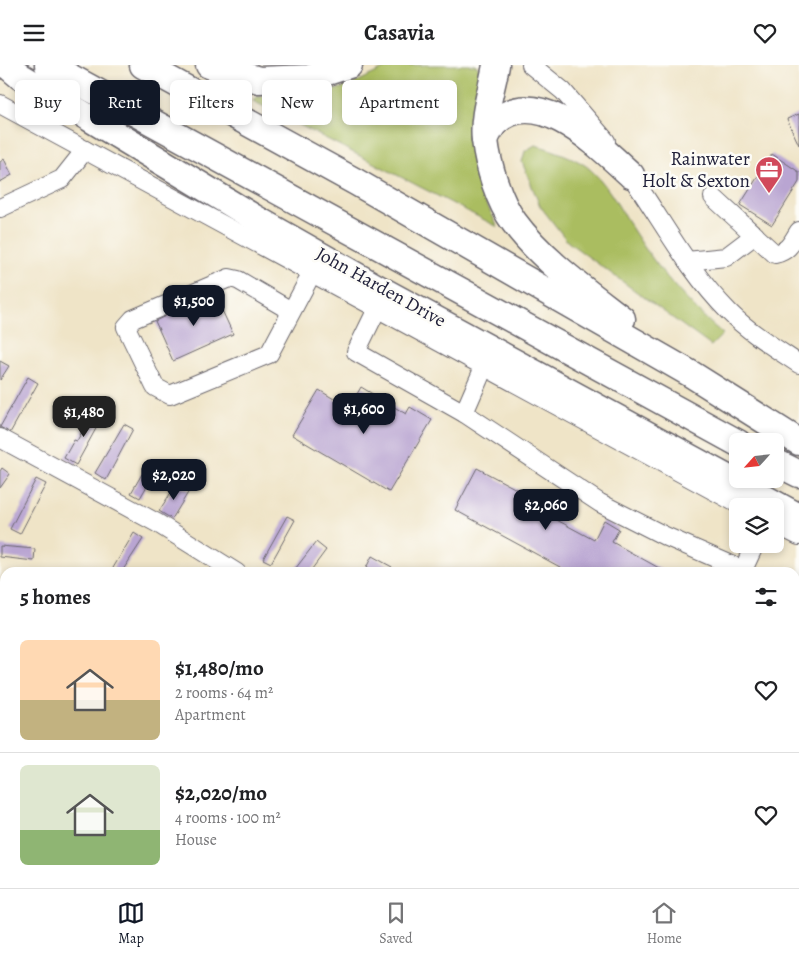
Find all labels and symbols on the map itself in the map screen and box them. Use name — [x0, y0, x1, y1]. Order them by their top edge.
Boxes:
place label: Rainwater Holt & Sexton — [642, 146, 750, 194]
office icon: Rainwater Holt & Sexton — [754, 155, 784, 194]
street label: John Harden Drive — [311, 241, 451, 333]
pin: $1,500 — [153, 285, 235, 327]
pin: $1,600 — [323, 393, 405, 435]
pin: $1,480 — [43, 395, 125, 438]
north arrow — [729, 433, 784, 487]
pin: $2,020 — [133, 459, 215, 501]
pin: $2,060 — [505, 489, 587, 531]

